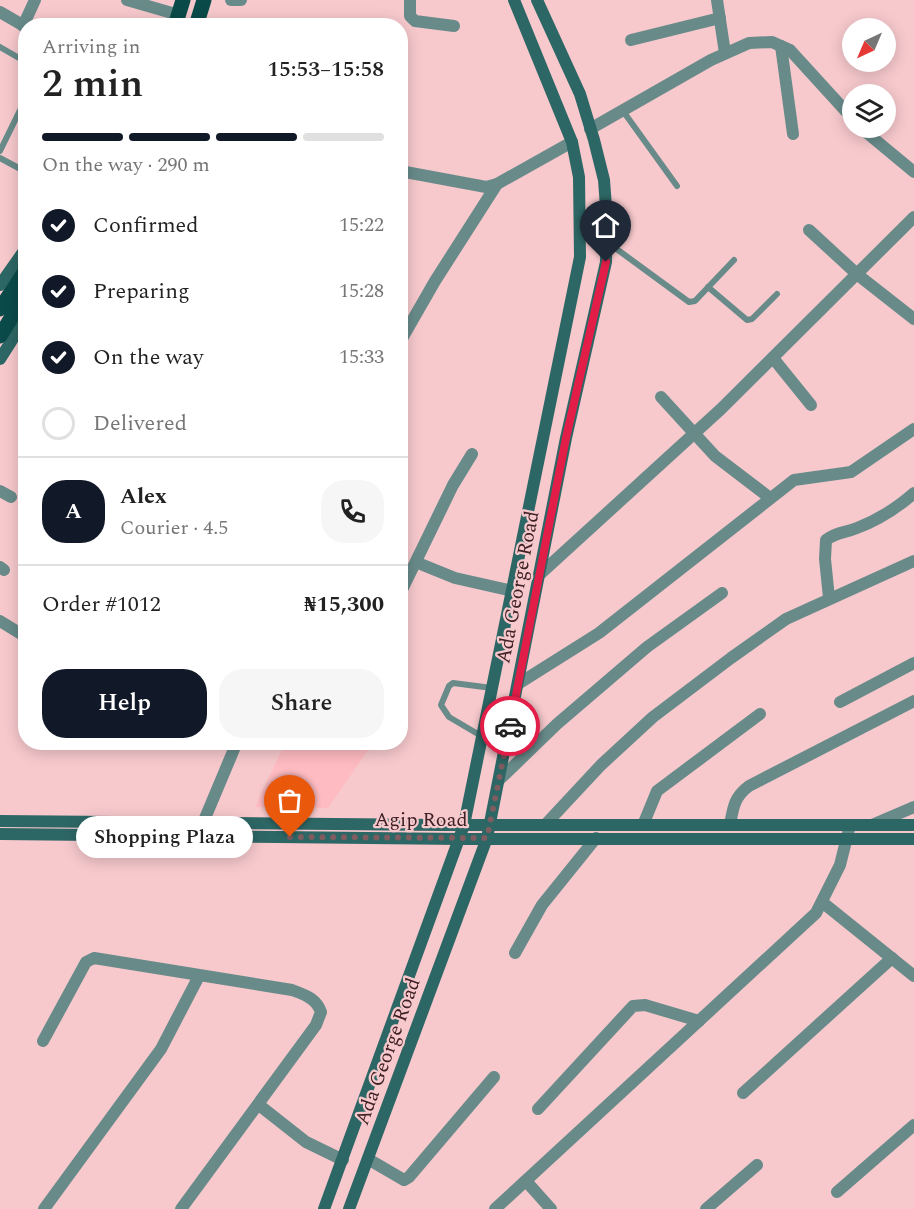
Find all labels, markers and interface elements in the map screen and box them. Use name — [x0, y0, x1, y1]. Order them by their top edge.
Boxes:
north arrow — [842, 18, 896, 72]
map controls — [842, 18, 896, 138]
text: Arriving in — [42, 32, 140, 62]
text: 15:53–15:58 — [267, 53, 384, 86]
text: 2 min — [42, 55, 143, 114]
button: layers — [842, 84, 896, 138]
text: On the way · 290 m — [42, 150, 210, 180]
pin — [580, 200, 631, 262]
icon: check — [42, 209, 75, 242]
text: Confirmed — [93, 209, 199, 242]
icon: home — [589, 209, 622, 242]
text: 15:22 — [339, 210, 384, 240]
icon: check — [42, 275, 75, 308]
text: Preparing — [93, 275, 190, 308]
text: 15:28 — [339, 276, 384, 306]
icon: check — [42, 341, 75, 374]
text: On the way — [93, 341, 204, 374]
text: 15:33 — [339, 342, 384, 372]
text: Delivered — [93, 407, 187, 440]
text: Alex — [120, 480, 167, 513]
button: phone — [321, 480, 384, 543]
text: A — [65, 495, 82, 528]
street label: Ada George Road — [488, 508, 547, 666]
text: Courier · 4.5 — [120, 513, 228, 543]
text: Order #1012 — [42, 588, 161, 621]
text: ₦15,300 — [304, 588, 384, 621]
button: Help — [42, 669, 207, 738]
button: Share — [219, 669, 384, 738]
courier — [480, 696, 540, 756]
icon: car — [494, 710, 527, 743]
pin — [264, 775, 315, 837]
icon: bag — [273, 784, 306, 817]
street label: Agip Road — [374, 805, 468, 835]
callout: Shopping Plaza — [77, 816, 254, 858]
text: Shopping Plaza — [94, 822, 235, 852]
street label: Ada George Road — [347, 973, 429, 1129]

